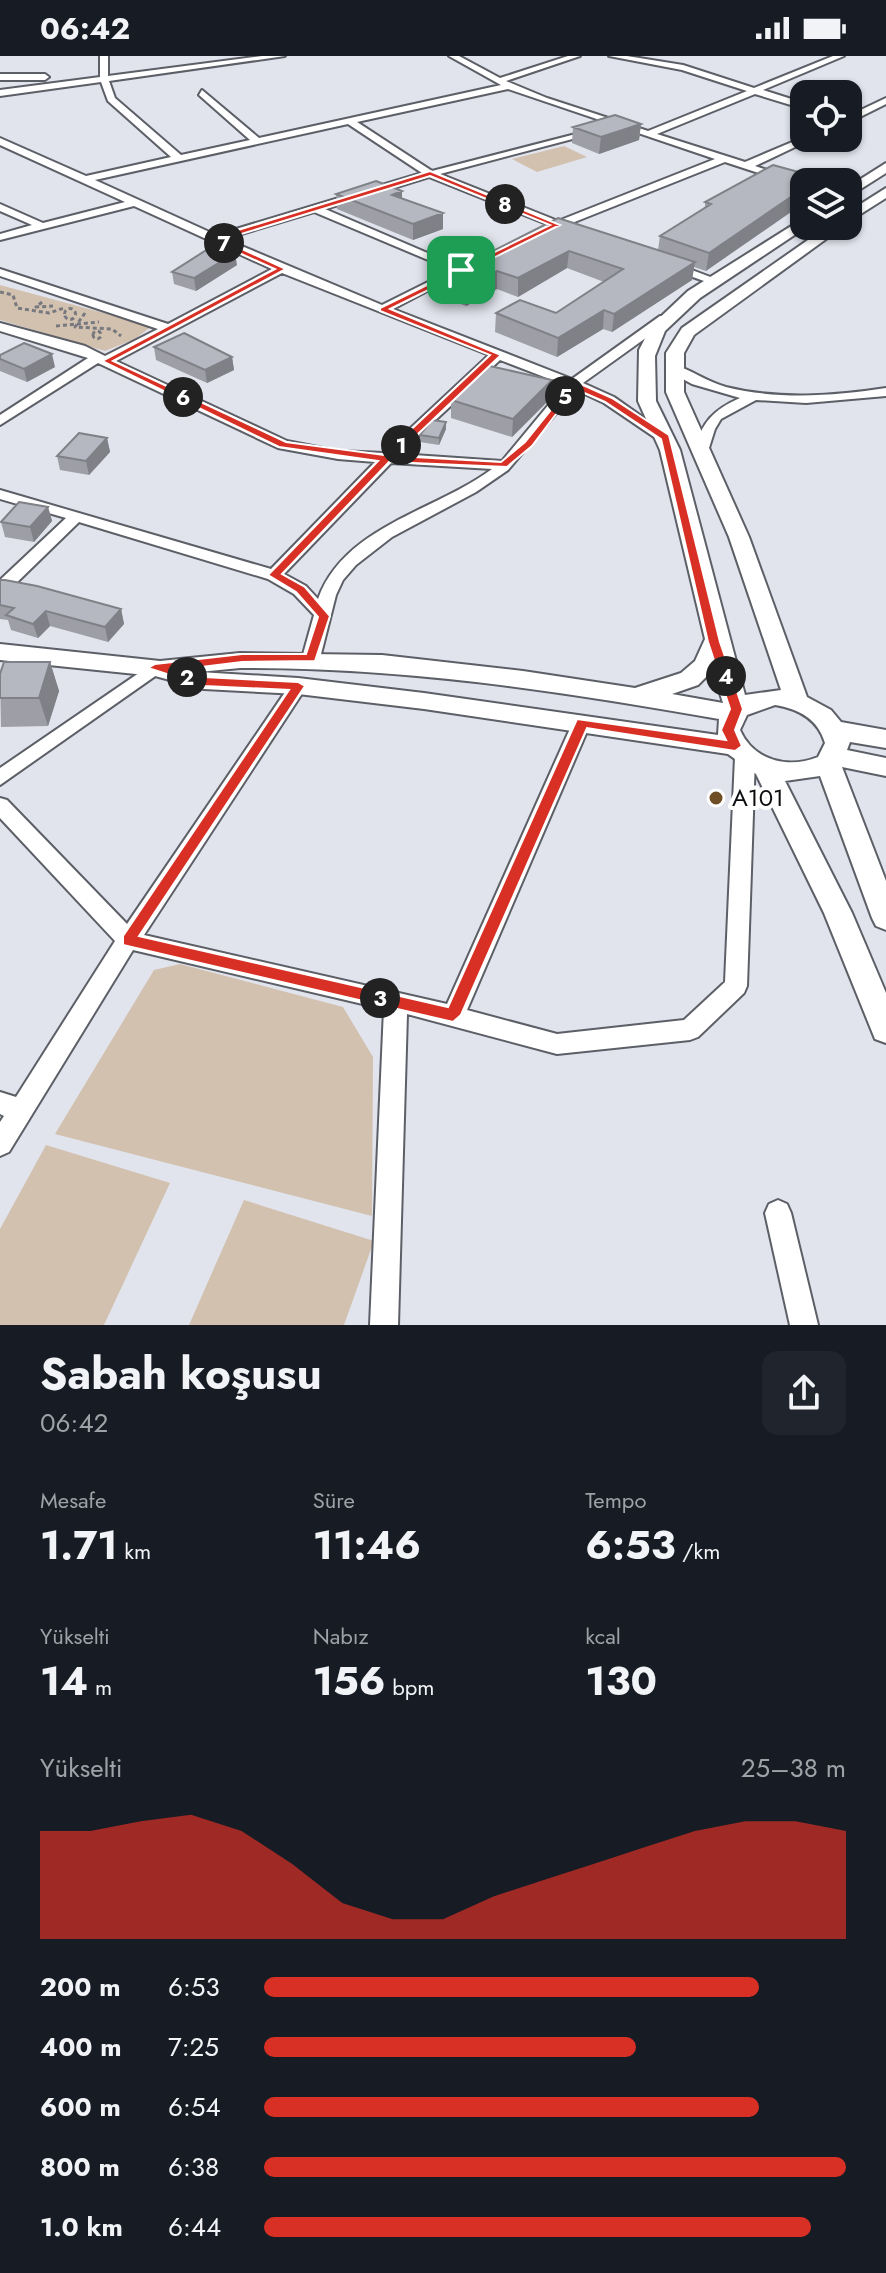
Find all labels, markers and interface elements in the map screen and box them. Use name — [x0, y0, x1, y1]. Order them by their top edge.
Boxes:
text: 06:42 — [40, 7, 130, 50]
map controls — [790, 80, 862, 240]
button: locate — [790, 80, 862, 152]
button: layers — [790, 168, 862, 240]
pin: 8 — [485, 184, 525, 224]
text: 8 — [498, 188, 512, 220]
pin: 7 — [204, 223, 244, 263]
text: 7 — [217, 227, 231, 259]
pin — [427, 236, 495, 304]
icon: arrive — [439, 248, 483, 292]
pin: 5 — [545, 376, 585, 416]
pin: 6 — [163, 377, 203, 417]
text: 5 — [558, 380, 572, 412]
text: 6 — [176, 381, 190, 413]
pin: 1 — [381, 425, 421, 465]
text: 1 — [395, 429, 407, 461]
pin: 4 — [706, 656, 746, 696]
pin: 2 — [167, 657, 207, 697]
text: 4 — [718, 660, 734, 692]
text: 2 — [180, 661, 194, 693]
place label: A101 — [732, 780, 784, 815]
marker: A101 — [707, 789, 725, 807]
pin: 3 — [360, 978, 400, 1018]
text: 3 — [373, 982, 387, 1014]
text: Sabah koşusu — [40, 1342, 322, 1406]
button: share — [762, 1351, 846, 1435]
text: 06:42 — [40, 1404, 108, 1442]
text: Mesafe — [40, 1484, 106, 1516]
text: Süre — [313, 1484, 355, 1516]
text: Tempo — [585, 1484, 646, 1516]
text: 1.71 — [40, 1516, 118, 1574]
text: 11:46 — [313, 1516, 421, 1574]
text: 6:53 — [585, 1516, 676, 1574]
text: km — [118, 1535, 151, 1567]
text: /km — [676, 1535, 720, 1567]
text: Yükselti — [40, 1620, 110, 1652]
text: Nabız — [313, 1620, 369, 1652]
text: kcal — [585, 1620, 621, 1652]
text: 14 — [40, 1652, 88, 1710]
text: 156 — [313, 1652, 386, 1710]
text: 130 — [585, 1652, 657, 1710]
text: m — [88, 1671, 112, 1703]
text: bpm — [386, 1671, 434, 1703]
text: Yükselti — [40, 1749, 123, 1787]
text: 25–38 m — [741, 1749, 846, 1787]
text: 200 m — [40, 1968, 121, 2006]
text: 6:53 — [168, 1968, 220, 2006]
text: 400 m — [40, 2028, 122, 2066]
text: 7:25 — [168, 2028, 219, 2066]
text: 600 m — [40, 2088, 121, 2126]
text: 6:54 — [168, 2088, 221, 2126]
text: 800 m — [40, 2148, 120, 2186]
text: 6:38 — [168, 2148, 219, 2186]
text: 1.0 km — [40, 2208, 123, 2246]
text: 6:44 — [168, 2208, 221, 2246]

